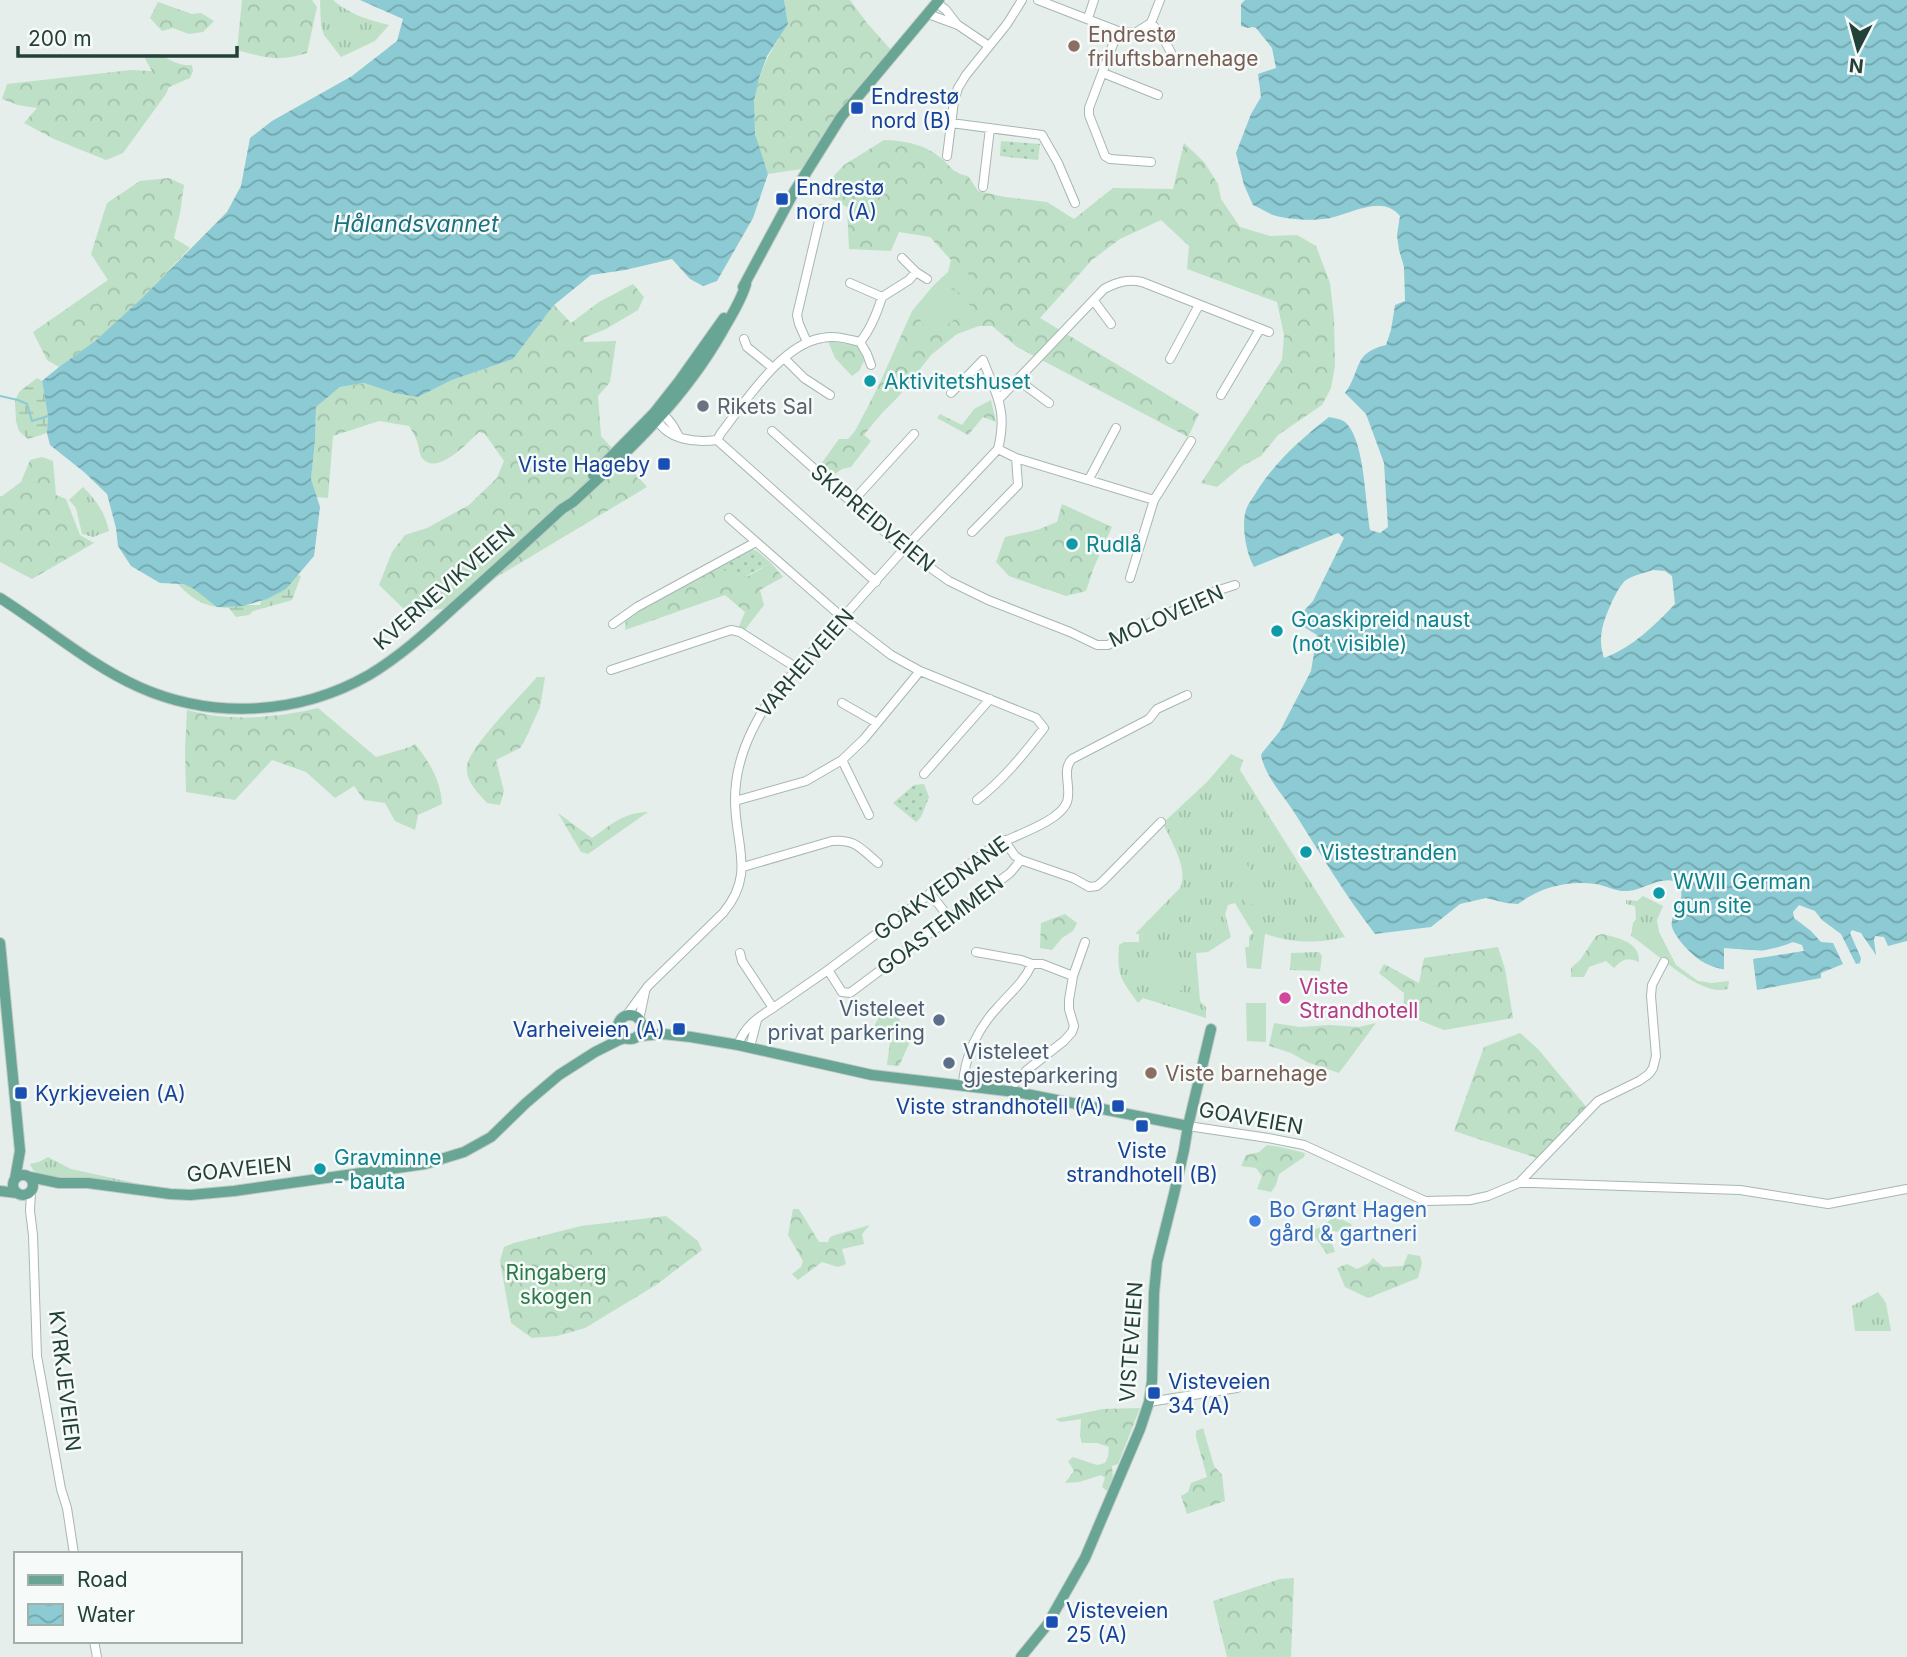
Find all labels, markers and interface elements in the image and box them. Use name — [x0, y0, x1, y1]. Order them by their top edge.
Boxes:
scale bar — [18, 14, 236, 58]
north arrow — [1823, 14, 1893, 84]
place label: Endrestø friluftsbarnehage — [1088, 22, 1258, 71]
text: 200 m — [28, 26, 92, 51]
marker: Endrestø friluftsbarnehage — [1066, 38, 1082, 54]
text: N — [1848, 53, 1865, 78]
place label: Endrestø nord (B) — [871, 84, 959, 133]
marker: Endrestø nord (B) — [849, 100, 865, 116]
place label: Endrestø nord (A) — [796, 175, 884, 224]
marker: Endrestø nord (A) — [774, 191, 790, 207]
water label: Hålandsvannet — [333, 210, 499, 238]
place label: Aktivitetshuset — [884, 369, 1031, 394]
marker: Aktivitetshuset — [862, 373, 878, 389]
place label: Rikets Sal — [717, 394, 813, 419]
marker: Rikets Sal — [695, 398, 711, 414]
place label: Viste Hageby — [518, 452, 650, 477]
marker: Viste Hageby — [656, 456, 672, 472]
street label: SKIPREIDVEIEN — [806, 459, 940, 577]
street label: KVERNEVIKVEIEN — [368, 519, 520, 655]
place label: Rudlå — [1086, 532, 1142, 557]
marker: Rudlå — [1064, 536, 1080, 552]
street label: MOLOVEIEN — [1105, 580, 1227, 652]
street label: VARHEIVEIEN — [751, 603, 859, 723]
place label: Goaskipreid naust (not visible) — [1291, 607, 1470, 656]
marker: Goaskipreid naust (not visible) — [1269, 623, 1285, 639]
street label: GOAKVEDNANE — [869, 831, 1013, 945]
place label: Vistestranden — [1320, 840, 1457, 865]
marker: Vistestranden — [1298, 844, 1314, 860]
street label: GOASTEMMEN — [872, 869, 1008, 981]
place label: WWII German gun site — [1673, 869, 1811, 918]
marker: WWII German gun site — [1651, 885, 1667, 901]
place label: Viste Strandhotell — [1299, 974, 1418, 1023]
marker: Viste Strandhotell — [1277, 990, 1293, 1006]
place label: Visteleet privat parkering — [768, 996, 925, 1045]
marker: Visteleet privat parkering — [931, 1012, 947, 1028]
place label: Varheiveien (A) — [513, 1017, 665, 1042]
marker: Varheiveien (A) — [671, 1021, 687, 1037]
place label: Visteleet gjesteparkering — [963, 1039, 1118, 1088]
marker: Visteleet gjesteparkering — [941, 1055, 957, 1071]
place label: Viste barnehage — [1165, 1061, 1328, 1086]
marker: Viste barnehage — [1143, 1065, 1159, 1081]
place label: Kyrkjeveien (A) — [35, 1081, 186, 1106]
marker: Kyrkjeveien (A) — [13, 1085, 29, 1101]
place label: Viste strandhotell (A) — [896, 1094, 1104, 1119]
street label: GOAVEIEN — [1197, 1097, 1305, 1139]
marker: Viste strandhotell (A) — [1110, 1098, 1126, 1114]
marker: Viste strandhotell (B) — [1134, 1118, 1150, 1134]
place label: Viste strandhotell (B) — [1066, 1138, 1218, 1187]
place label: Gravminne - bauta — [334, 1145, 441, 1194]
street label: GOAVEIEN — [185, 1151, 293, 1187]
marker: Gravminne - bauta — [312, 1161, 328, 1177]
place label: Bo Grønt Hagen gård & gartneri — [1269, 1197, 1427, 1246]
marker: Bo Grønt Hagen gård & gartneri — [1247, 1213, 1263, 1229]
park label: Ringaberg skogen — [505, 1260, 607, 1309]
street label: VISTEVEIEN — [1114, 1281, 1148, 1403]
street label: KYRKJEVEIEN — [44, 1309, 86, 1453]
place label: Visteveien 34 (A) — [1168, 1369, 1271, 1418]
marker: Visteveien 34 (A) — [1146, 1385, 1162, 1401]
legend — [14, 1552, 242, 1643]
text: Road — [77, 1567, 128, 1592]
place label: Visteveien 25 (A) — [1066, 1598, 1169, 1647]
text: Water — [77, 1602, 135, 1627]
marker: Visteveien 25 (A) — [1044, 1614, 1060, 1630]

